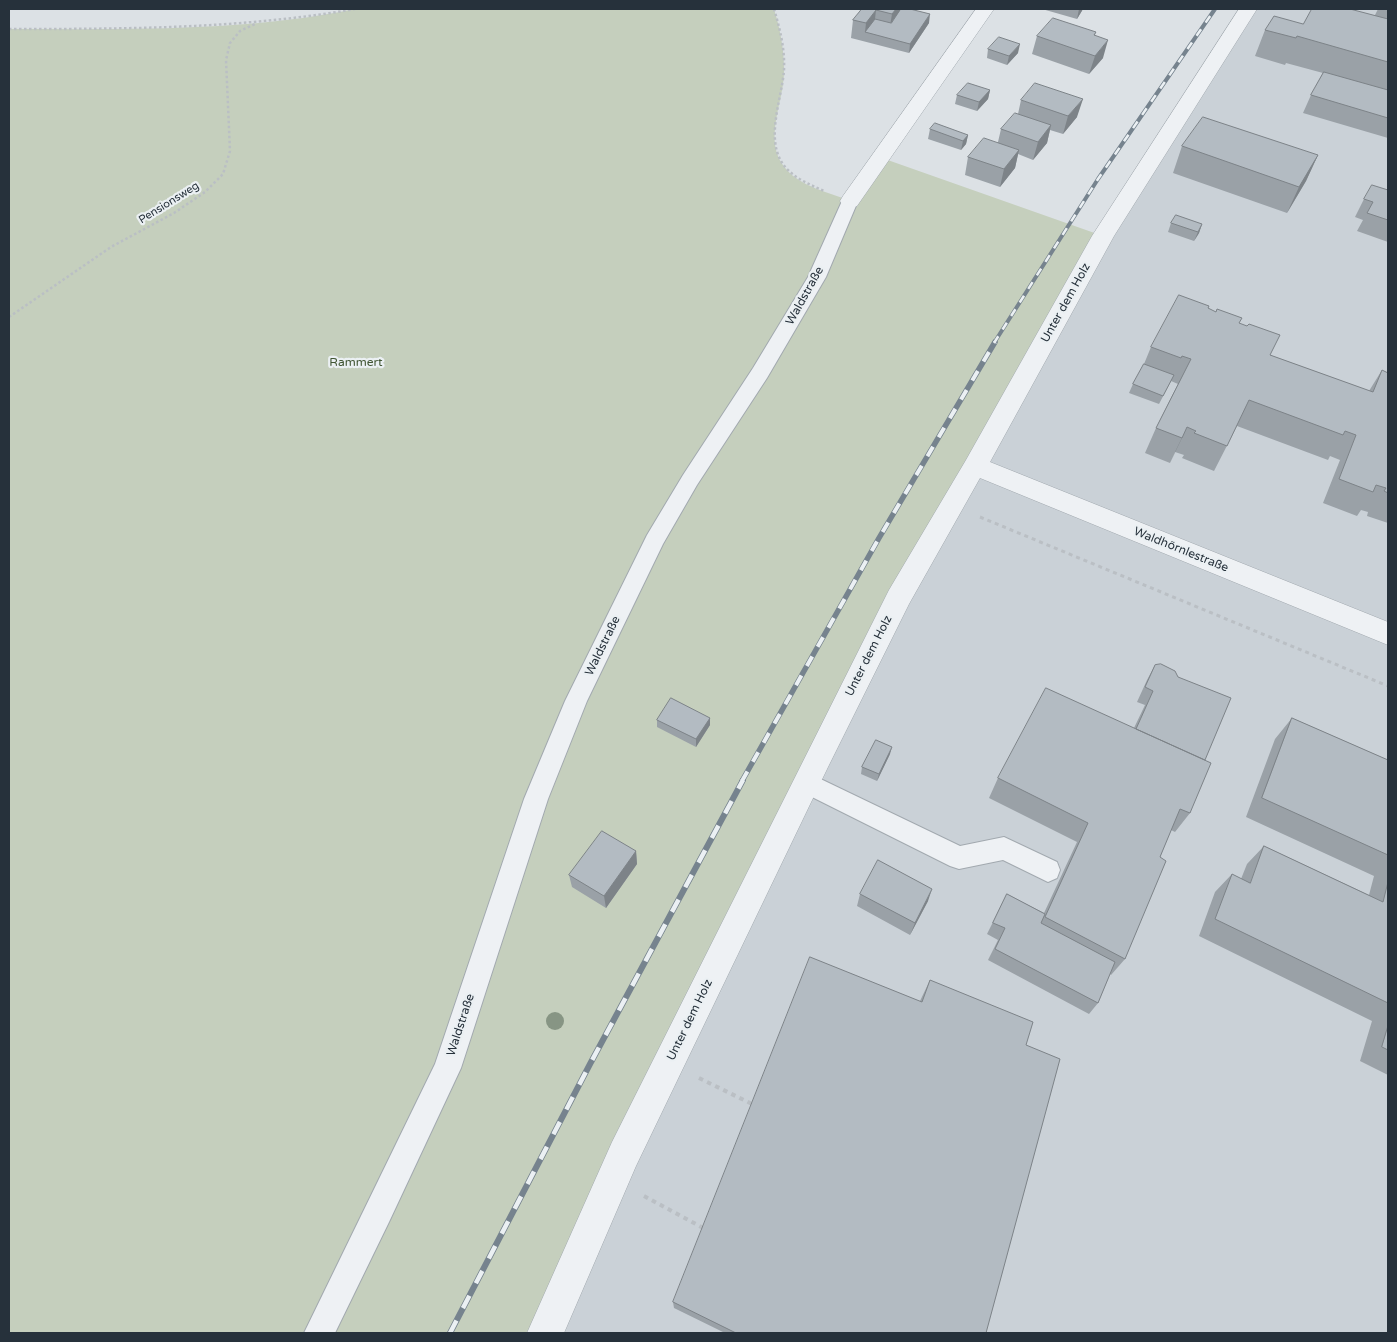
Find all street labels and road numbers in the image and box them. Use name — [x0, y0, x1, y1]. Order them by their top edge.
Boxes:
street label: Pensionsweg — [136, 179, 202, 227]
street label: Unter dem Holz — [1038, 261, 1094, 345]
street label: Waldstraße — [783, 264, 827, 328]
street label: Waldhörnlestraße — [1131, 524, 1231, 576]
street label: Unter dem Holz — [842, 613, 896, 699]
street label: Waldstraße — [582, 614, 624, 678]
street label: Unter dem Holz — [664, 977, 716, 1063]
street label: Waldstraße — [444, 992, 478, 1058]

